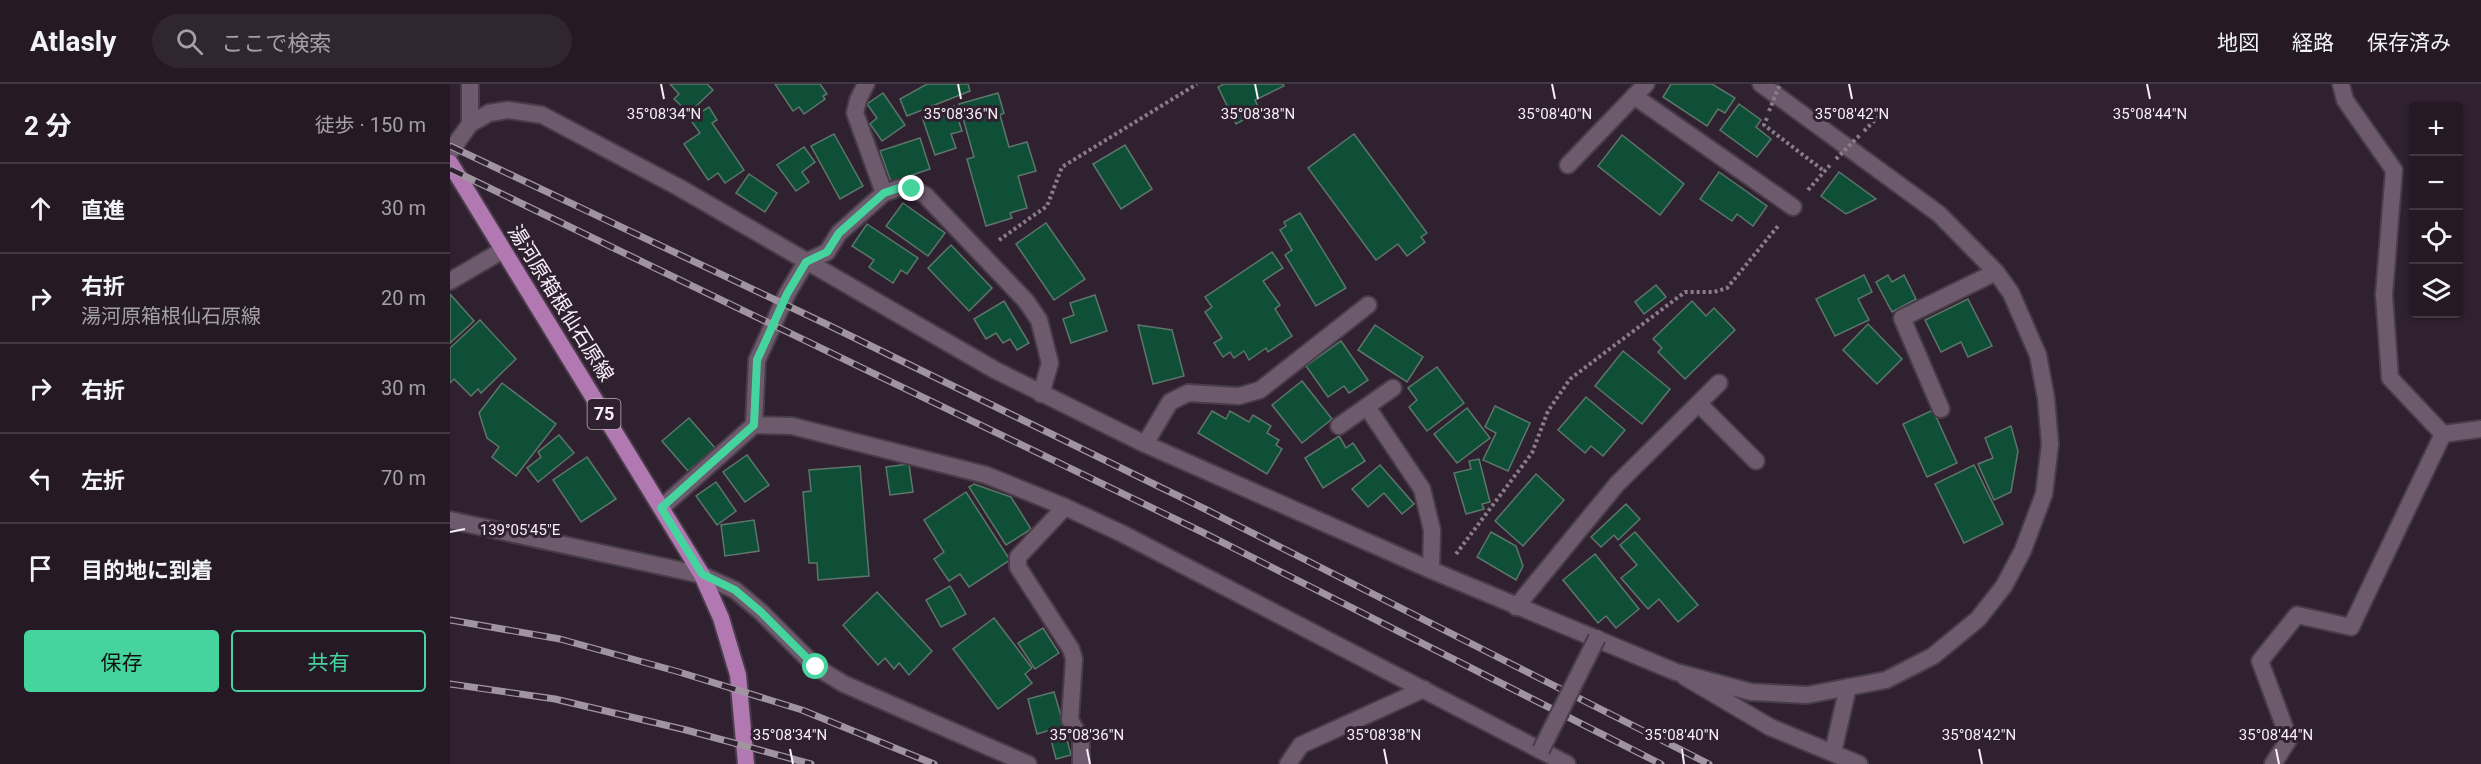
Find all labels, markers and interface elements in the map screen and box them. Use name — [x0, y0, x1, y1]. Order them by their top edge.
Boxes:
search box — [152, 14, 572, 68]
text: Atlasly — [30, 25, 116, 58]
icon: search — [173, 25, 206, 58]
text: ここで検索 — [221, 31, 331, 56]
text: 地図 — [2217, 31, 2259, 55]
text: 経路 — [2292, 31, 2334, 55]
text: 保存済み — [2367, 31, 2451, 55]
map controls — [2409, 102, 2463, 318]
button: + — [2409, 102, 2463, 156]
text: 35°08'34"N — [627, 105, 701, 123]
text: 35°08'36"N — [924, 105, 998, 123]
text: 35°08'38"N — [1221, 105, 1295, 123]
text: 35°08'40"N — [1518, 105, 1592, 123]
text: 35°08'42"N — [1815, 105, 1889, 123]
text: 35°08'44"N — [2113, 105, 2187, 123]
text: 2 分 — [24, 111, 71, 141]
text: 徒歩 · 150 m — [315, 113, 426, 137]
button: − — [2409, 156, 2463, 210]
route end — [898, 175, 924, 201]
icon: ahead — [24, 192, 57, 225]
text: 30 m — [381, 196, 426, 220]
text: 直進 — [81, 198, 125, 223]
button: locate — [2409, 210, 2463, 264]
street label: 湯河原箱根仙石原線 — [503, 220, 619, 386]
button: layers — [2409, 264, 2463, 318]
text: 右折 — [81, 274, 125, 299]
icon: right — [24, 282, 57, 315]
text: 20 m — [381, 286, 426, 310]
text: 湯河原箱根仙石原線 — [81, 304, 261, 328]
icon: right — [24, 372, 57, 405]
text: 30 m — [381, 376, 426, 400]
text: 右折 — [81, 378, 125, 403]
road number: 75 — [588, 399, 620, 429]
icon: left — [24, 462, 57, 495]
text: 70 m — [381, 466, 426, 490]
text: 左折 — [81, 468, 125, 493]
text: 139°05'45"E — [480, 521, 561, 539]
icon: arrive — [24, 552, 57, 585]
text: 目的地に到着 — [81, 558, 213, 583]
button: 保存 — [24, 630, 219, 692]
button: 共有 — [231, 630, 426, 692]
route start — [802, 653, 828, 679]
text: 35°08'34"N — [753, 726, 827, 744]
text: 35°08'36"N — [1050, 726, 1124, 744]
text: 35°08'38"N — [1347, 726, 1421, 744]
text: 35°08'40"N — [1645, 726, 1719, 744]
text: 35°08'42"N — [1942, 726, 2016, 744]
text: 35°08'44"N — [2239, 726, 2313, 744]

